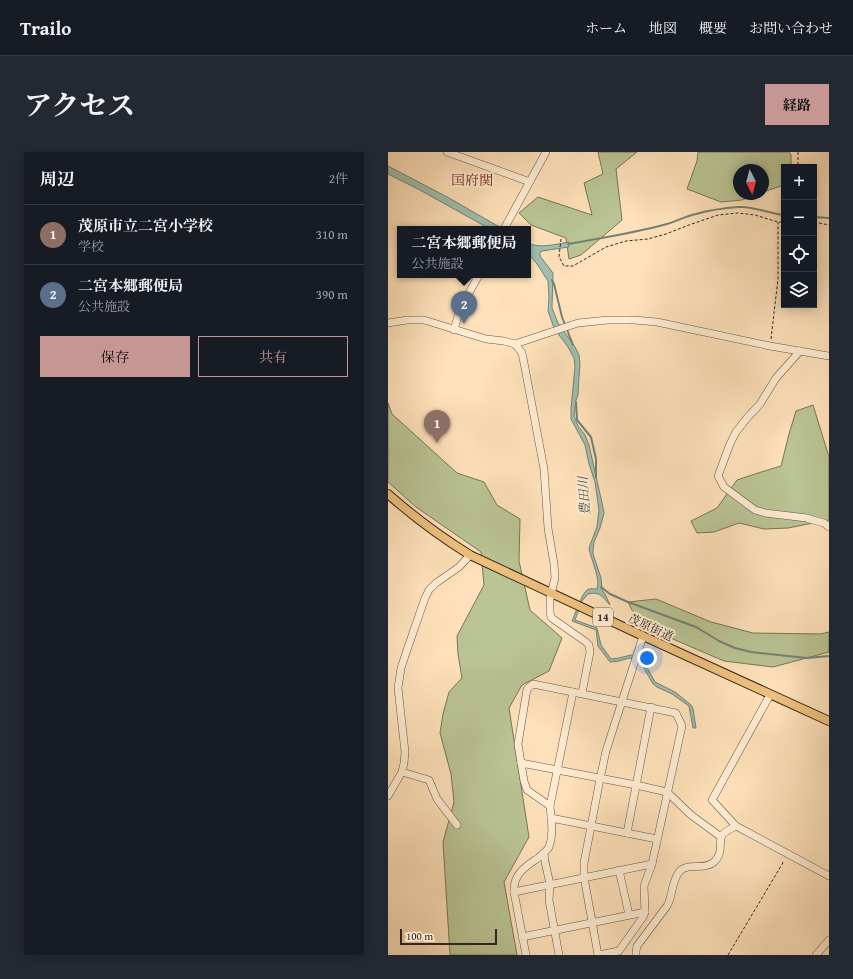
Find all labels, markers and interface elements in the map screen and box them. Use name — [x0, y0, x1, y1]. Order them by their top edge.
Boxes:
text: Trailo — [20, 14, 71, 42]
text: ホーム — [585, 18, 627, 38]
text: 地図 — [649, 18, 677, 38]
text: 概要 — [699, 18, 727, 38]
text: お問い合わせ — [749, 18, 833, 38]
text: アクセス — [24, 84, 135, 125]
button: 経路 — [765, 84, 829, 125]
north arrow — [733, 164, 769, 200]
map controls — [781, 164, 817, 308]
button: + — [781, 164, 817, 200]
text: 周辺 — [40, 166, 74, 191]
text: 2件 — [329, 169, 348, 188]
district label: 国府関 — [451, 170, 493, 190]
button: − — [781, 200, 817, 236]
text: 茂原市立二宮小学校 — [78, 215, 213, 236]
text: 1 — [50, 225, 56, 244]
text: 310 m — [316, 225, 348, 244]
popup — [397, 226, 531, 278]
text: 二宮本郷郵便局 — [411, 232, 517, 253]
button: locate — [781, 236, 817, 272]
text: 学校 — [78, 237, 104, 256]
text: 公共施設 — [411, 254, 464, 273]
button: layers — [781, 272, 817, 308]
text: 二宮本郷郵便局 — [78, 275, 183, 296]
text: 2 — [50, 285, 56, 304]
text: 390 m — [316, 285, 348, 304]
pin: 2 — [451, 291, 477, 324]
text: 公共施設 — [78, 297, 130, 316]
button: 保存 — [40, 336, 190, 377]
button: 共有 — [198, 336, 348, 377]
pin: 1 — [424, 410, 450, 443]
water label: 豊田川 — [573, 474, 595, 516]
road number: 14 — [593, 608, 613, 626]
street label: 茂原街道 — [626, 609, 676, 645]
your location — [637, 648, 657, 668]
scale bar — [400, 927, 497, 946]
text: 100 m — [406, 928, 433, 944]

